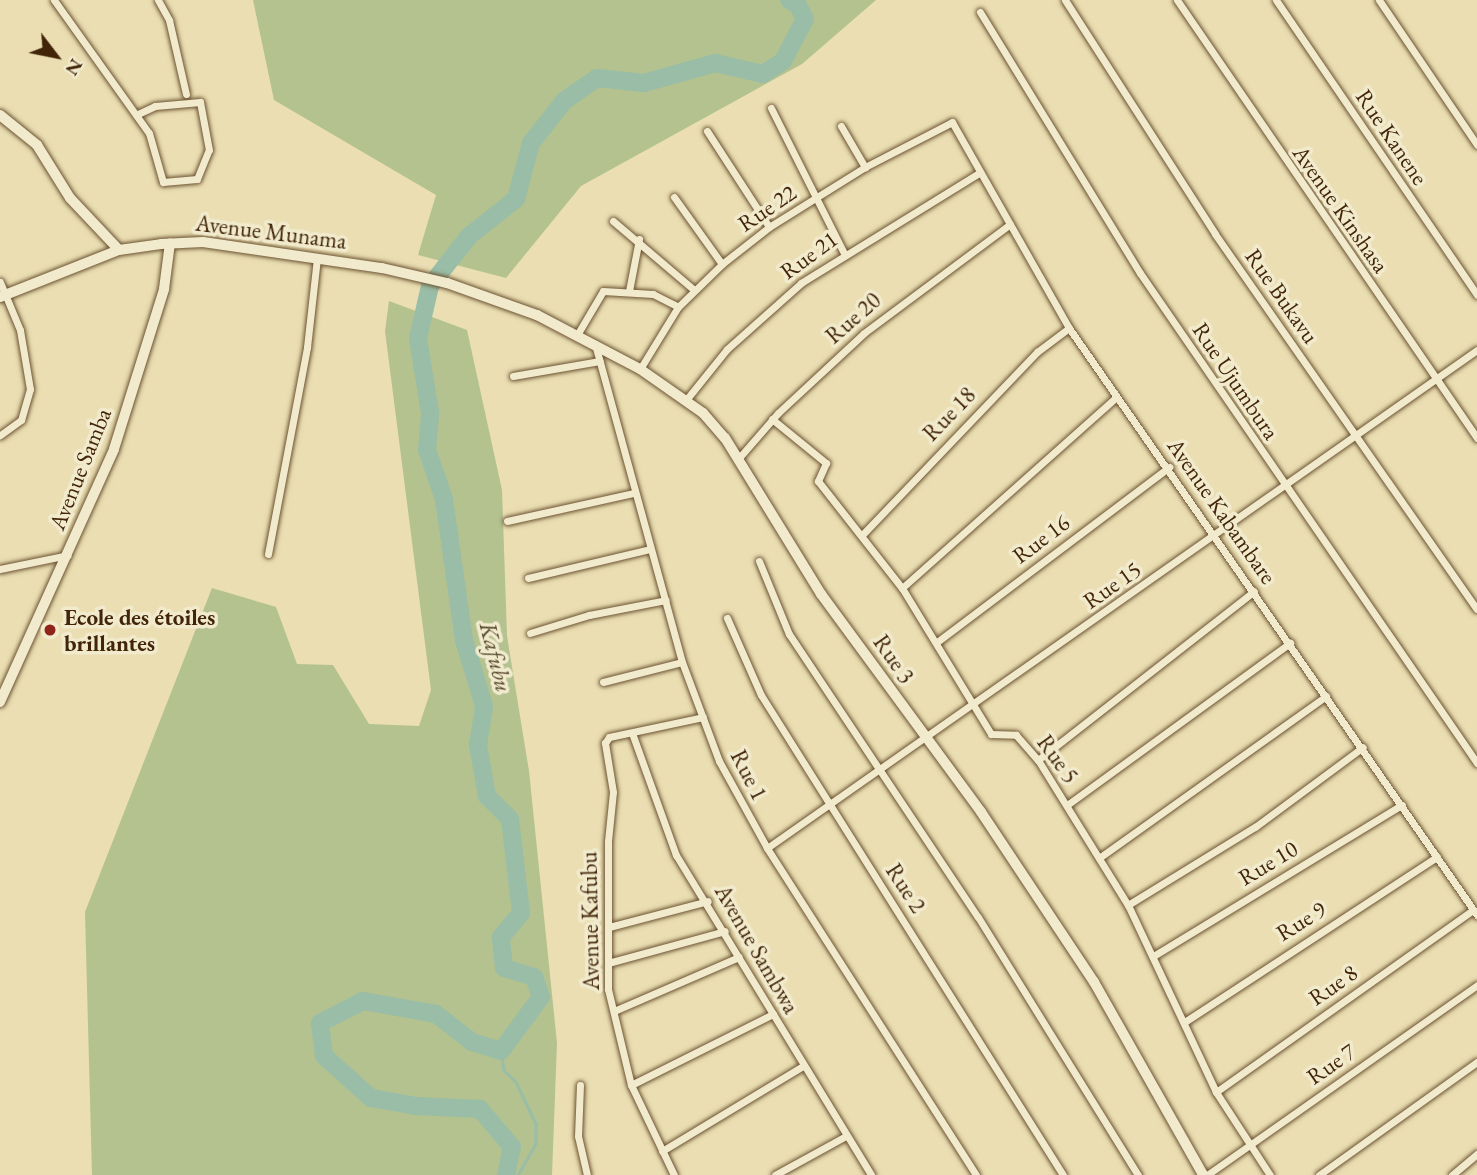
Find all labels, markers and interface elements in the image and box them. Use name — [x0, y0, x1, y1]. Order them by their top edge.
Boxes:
north arrow — [21, 21, 91, 91]
text: N — [60, 54, 89, 81]
street label: Rue Kanene — [1350, 84, 1434, 190]
street label: Avenue Kinshasa — [1287, 140, 1395, 278]
street label: Rue 22 — [733, 179, 801, 237]
street label: Avenue Munama — [194, 209, 348, 255]
street label: Rue 21 — [775, 225, 843, 285]
street label: Rue Bukavu — [1239, 243, 1325, 349]
street label: Rue 20 — [820, 287, 886, 349]
street label: Rue Ujumbura — [1187, 317, 1285, 445]
street label: Rue 18 — [917, 381, 981, 447]
street label: Avenue Samba — [43, 404, 117, 534]
street label: Avenue Kabambare — [1162, 433, 1282, 589]
street label: Rue 16 — [1007, 509, 1075, 569]
street label: Rue 15 — [1078, 555, 1146, 615]
place label: Ecole des étoiles brillantes — [64, 603, 215, 657]
water label: Kafubu — [473, 619, 519, 695]
marker: Ecole des étoiles brillantes — [42, 622, 58, 638]
street label: Rue 3 — [867, 629, 921, 689]
street label: Rue 5 — [1031, 729, 1085, 789]
street label: Rue 1 — [725, 745, 773, 805]
street label: Rue 10 — [1233, 835, 1303, 891]
street label: Avenue Kafubu — [575, 851, 605, 991]
street label: Rue 2 — [880, 858, 932, 918]
street label: Avenue Sambwa — [709, 880, 805, 1018]
street label: Rue 9 — [1271, 895, 1331, 947]
street label: Rue 8 — [1303, 958, 1363, 1012]
street label: Rue 7 — [1301, 1037, 1361, 1091]

